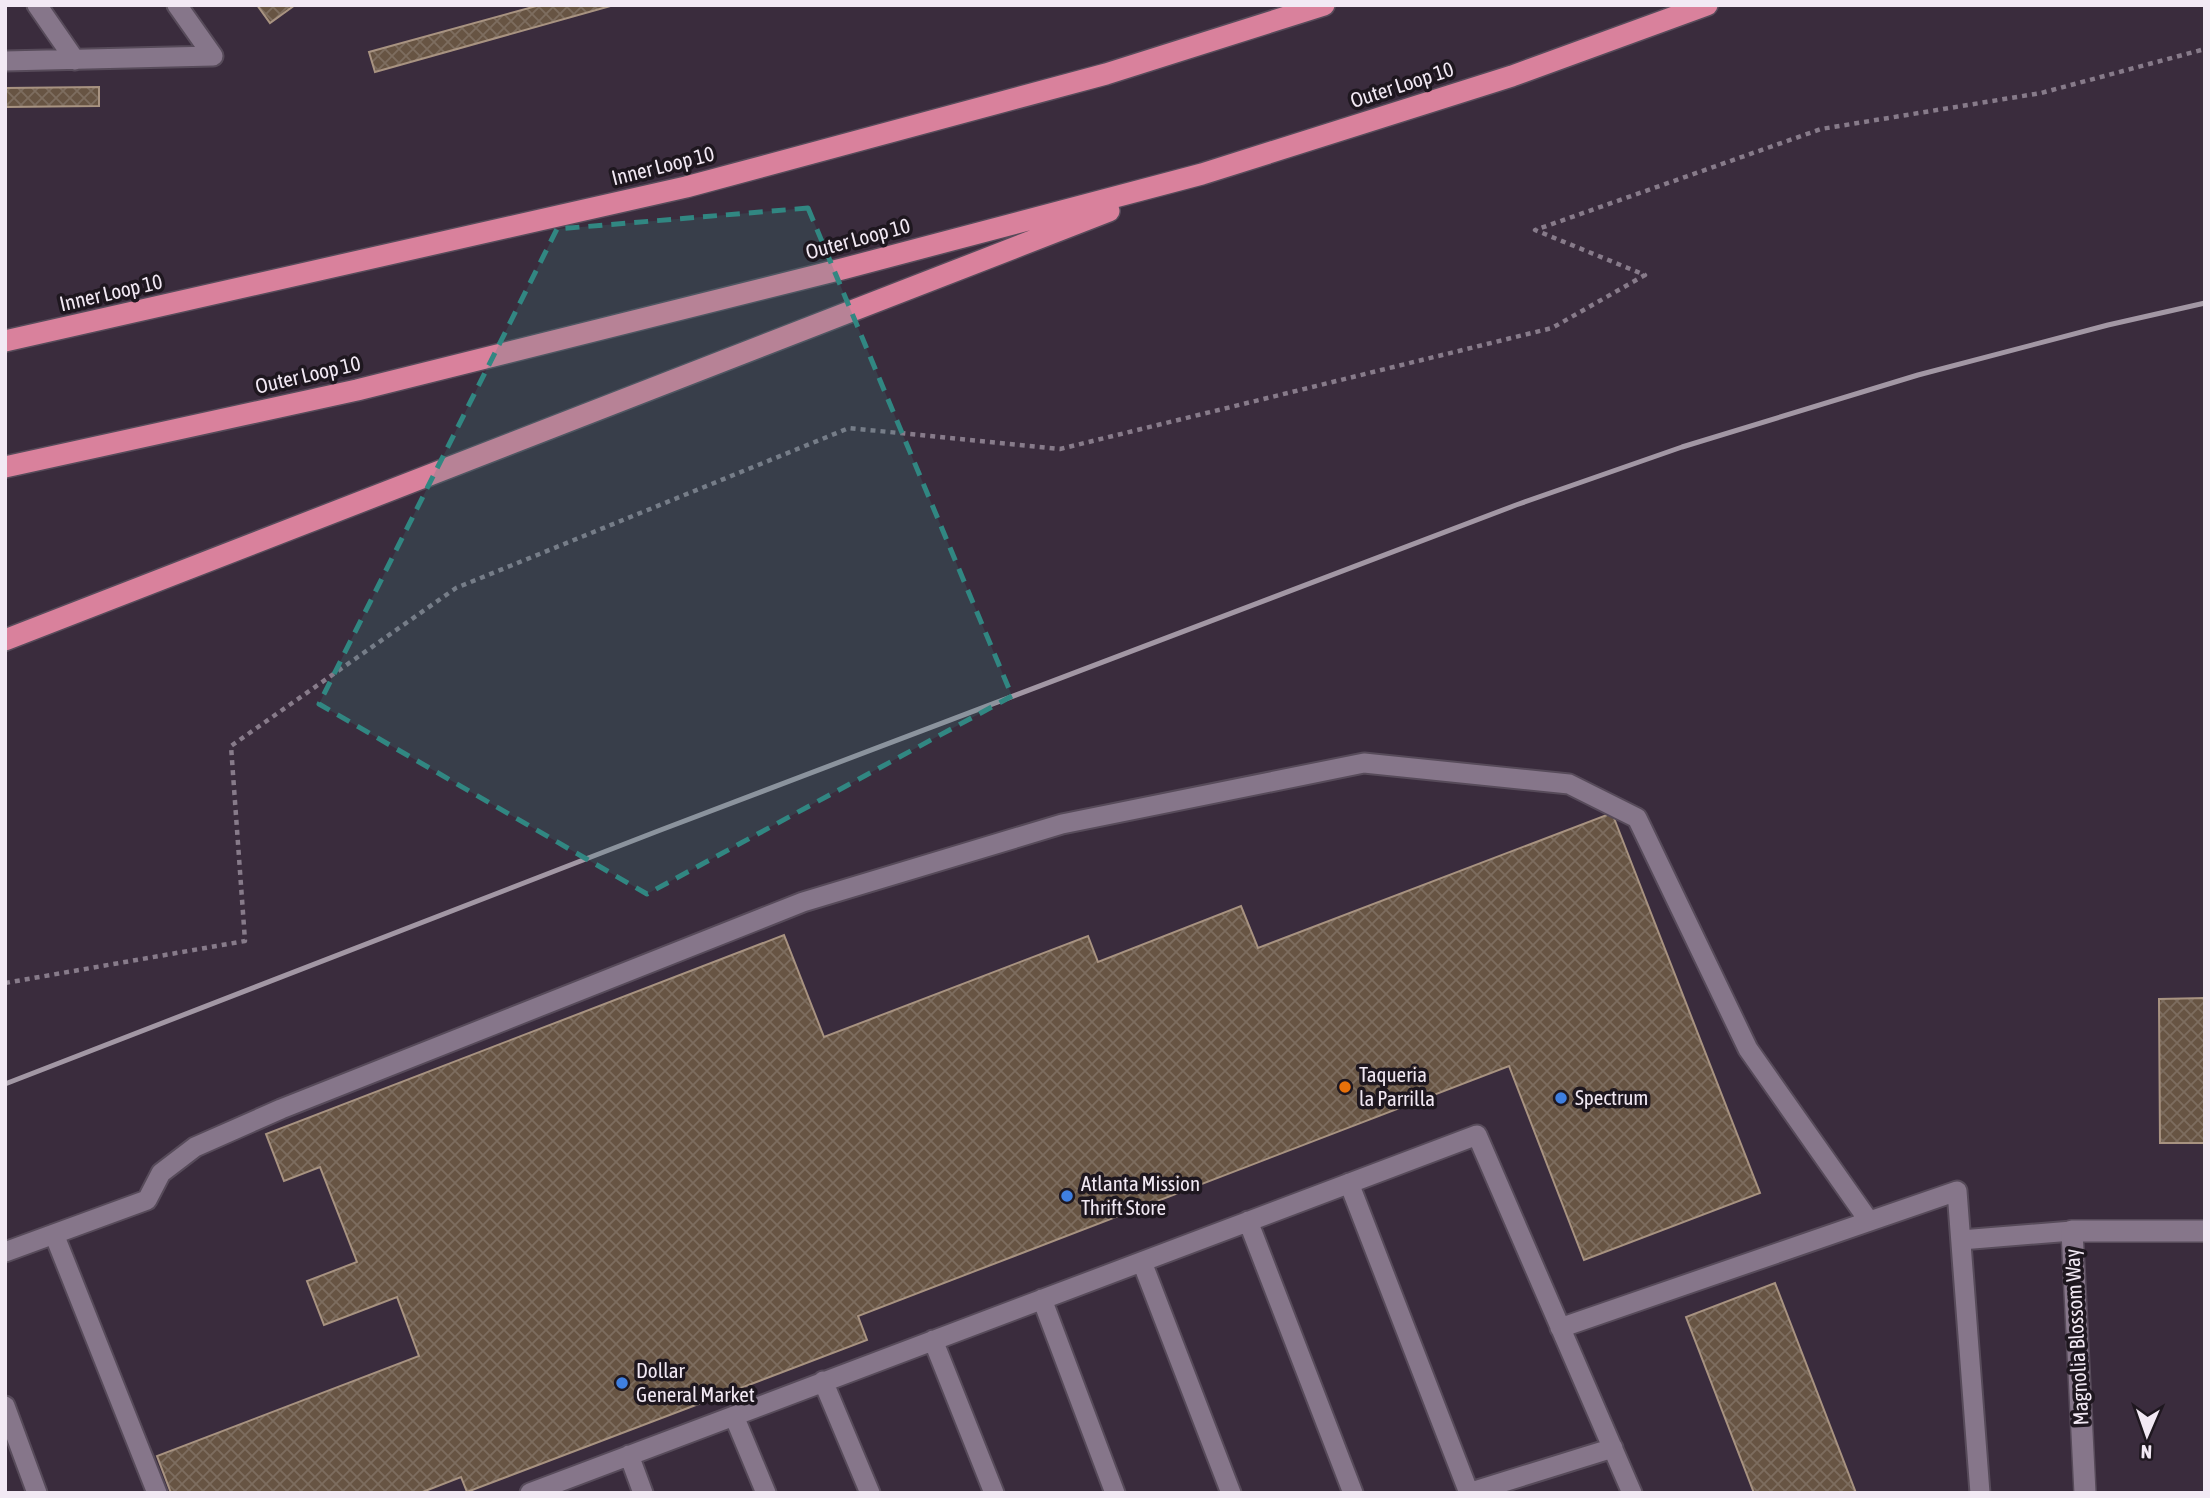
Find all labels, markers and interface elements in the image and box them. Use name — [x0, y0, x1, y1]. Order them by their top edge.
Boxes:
street label: Outer Loop 10 — [1347, 56, 1457, 112]
street label: Inner Loop 10 — [609, 141, 717, 189]
street label: Outer Loop 10 — [803, 213, 913, 264]
street label: Inner Loop 10 — [57, 269, 165, 316]
street label: Outer Loop 10 — [253, 350, 363, 398]
place label: Taqueria la Parrilla — [1359, 1062, 1435, 1110]
marker: Taqueria la Parrilla — [1337, 1079, 1353, 1095]
place label: Spectrum — [1575, 1085, 1648, 1109]
marker: Spectrum — [1553, 1090, 1569, 1106]
place label: Atlanta Mission Thrift Store — [1081, 1171, 1200, 1219]
marker: Atlanta Mission Thrift Store — [1059, 1188, 1075, 1204]
street label: Magnolia Blossom Way — [2059, 1248, 2093, 1426]
place label: Dollar General Market — [636, 1358, 755, 1406]
marker: Dollar General Market — [614, 1375, 630, 1391]
north arrow — [2112, 1400, 2182, 1470]
text: N — [2140, 1441, 2152, 1463]

